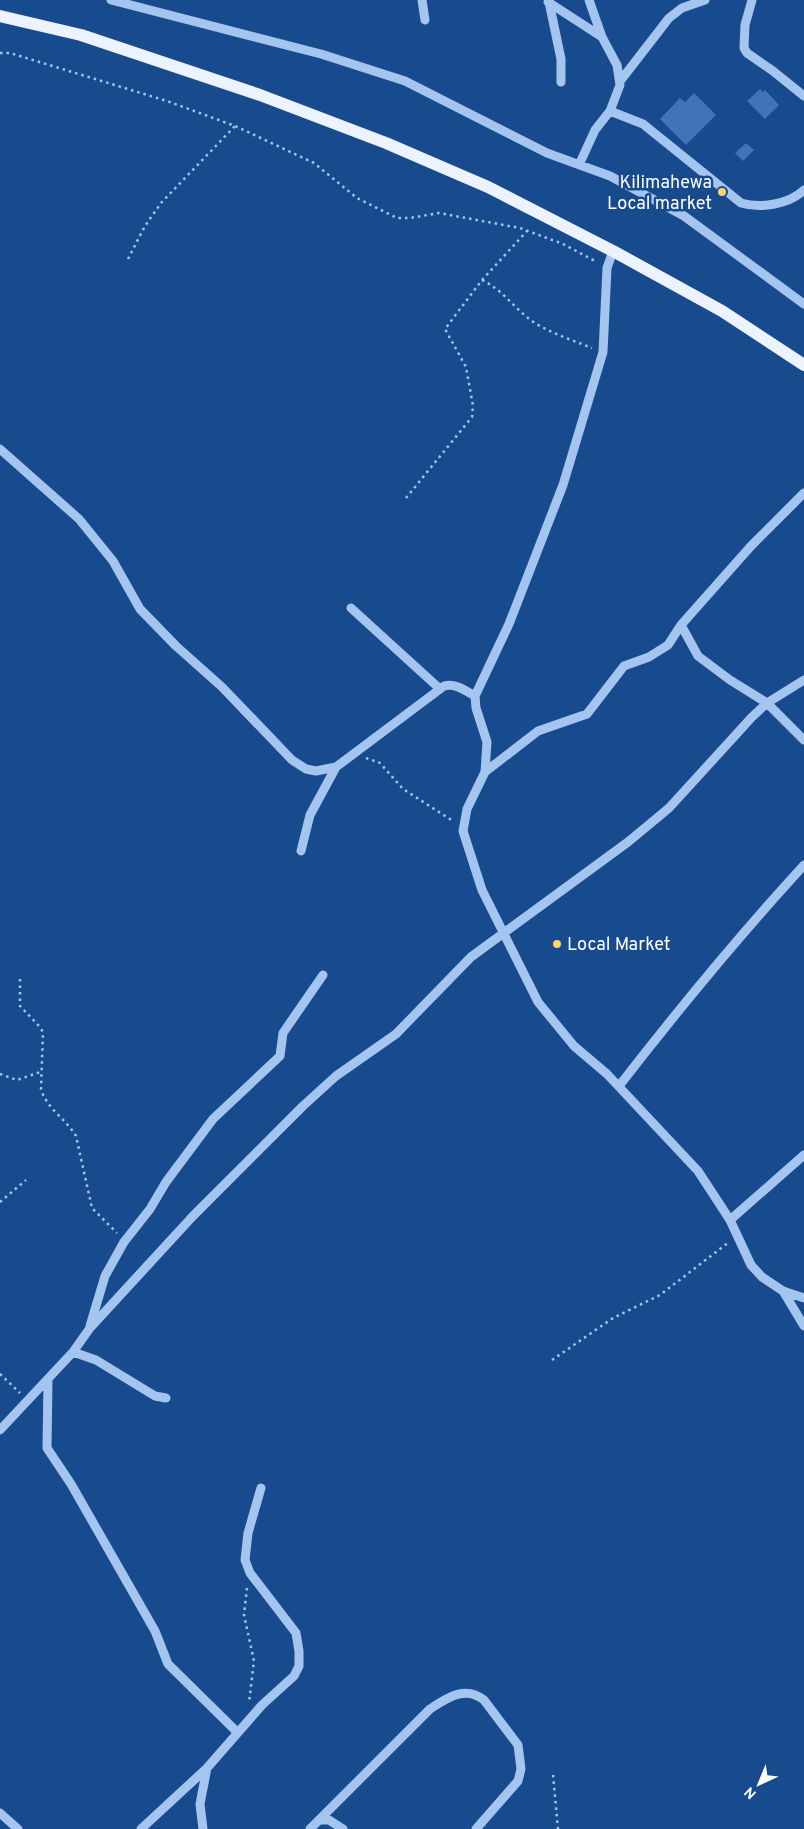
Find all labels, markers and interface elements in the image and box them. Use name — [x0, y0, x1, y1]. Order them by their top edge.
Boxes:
place label: Kilimahewa Local market — [607, 172, 712, 216]
marker: Kilimahewa Local market — [716, 186, 728, 198]
place label: Local Market — [567, 934, 671, 957]
marker: Local Market — [551, 938, 563, 950]
north arrow — [734, 1759, 784, 1809]
text: N — [741, 1783, 761, 1802]

